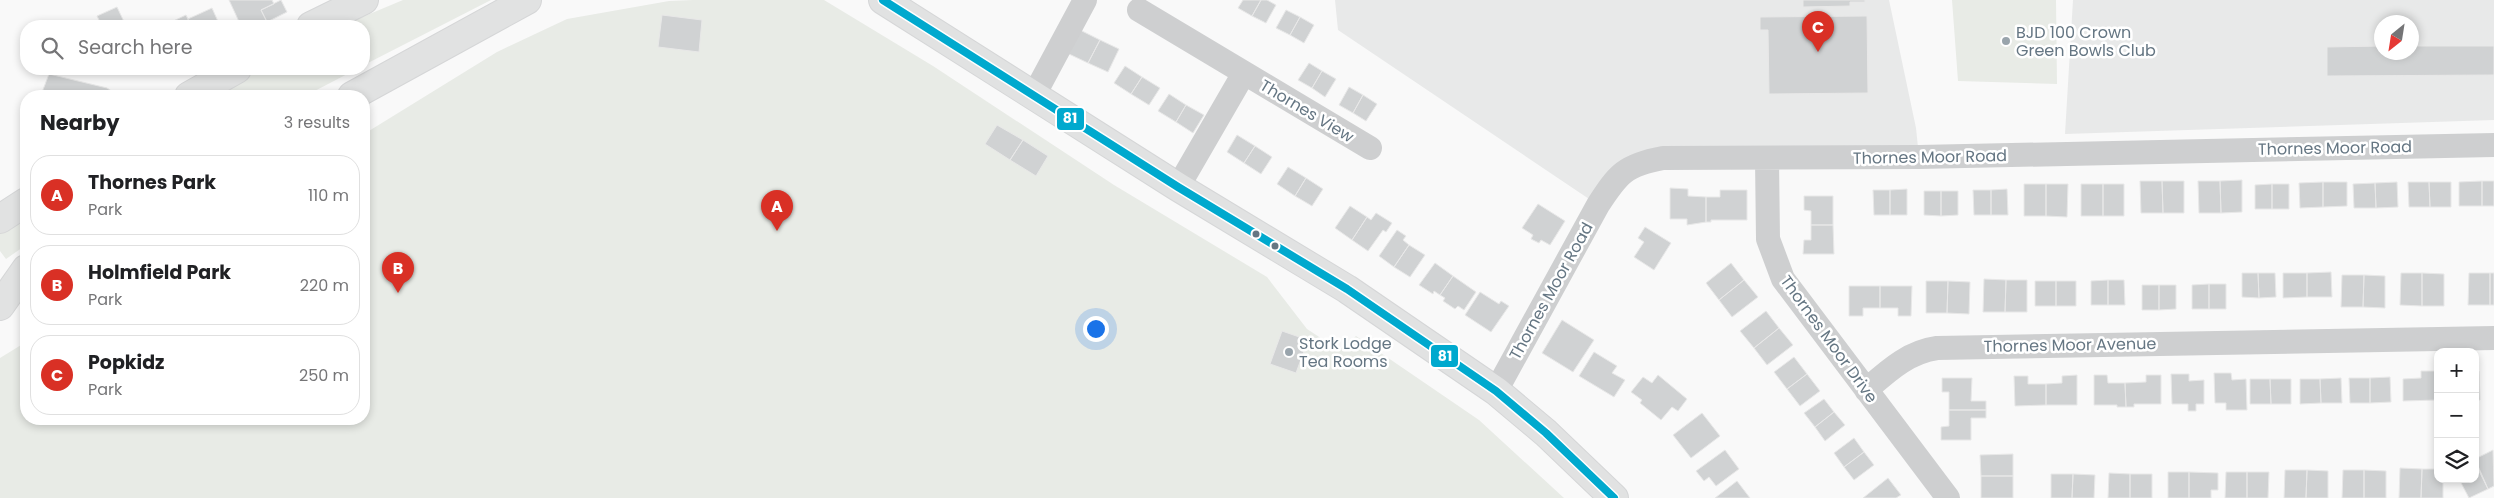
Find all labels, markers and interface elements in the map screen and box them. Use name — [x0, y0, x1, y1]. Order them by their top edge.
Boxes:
pin: C — [1802, 11, 1834, 52]
north arrow — [2374, 15, 2419, 60]
search box — [20, 20, 370, 75]
place label: BJD 100 Crown Green Bowls Club — [2016, 21, 2156, 62]
icon: search — [38, 34, 66, 62]
text: Search here — [78, 34, 192, 61]
marker: BJD 100 Crown Green Bowls Club — [2000, 35, 2012, 47]
street label: Thornes View — [1256, 74, 1358, 148]
line badge: 81 — [1056, 107, 1085, 131]
text: Nearby — [40, 108, 120, 137]
text: 81 — [1063, 108, 1077, 128]
text: 3 results — [284, 111, 350, 134]
street label: Thornes Moor Road — [2258, 135, 2412, 161]
street label: Thornes Moor Road — [1853, 144, 2007, 170]
text: Thornes Park — [88, 169, 216, 196]
text: A — [51, 184, 63, 207]
text: 110 m — [308, 184, 349, 207]
pin: A — [761, 190, 793, 231]
text: Park — [88, 198, 122, 221]
street label: Thornes Moor Road — [1504, 218, 1598, 364]
unlabelled marker — [1251, 229, 1261, 239]
unlabelled marker — [1270, 241, 1280, 251]
pin: B — [382, 252, 414, 293]
text: Holmfield Park — [88, 259, 231, 286]
street label: Thornes Moor Drive — [1775, 271, 1883, 408]
text: B — [52, 274, 62, 297]
text: 220 m — [300, 274, 349, 297]
text: Park — [88, 288, 122, 311]
your location — [1083, 316, 1109, 342]
place label: Stork Lodge Tea Rooms — [1299, 332, 1392, 373]
street label: Thornes Moor Avenue — [1984, 332, 2156, 358]
line badge: 81 — [1430, 344, 1459, 368]
marker: Stork Lodge Tea Rooms — [1283, 346, 1295, 358]
text: 81 — [1438, 346, 1452, 366]
map controls — [2434, 348, 2479, 483]
button: + — [2434, 348, 2479, 393]
text: Popkidz — [88, 349, 165, 376]
text: C — [51, 364, 63, 387]
text: 250 m — [299, 364, 349, 387]
text: Park — [88, 378, 122, 401]
button: − — [2434, 393, 2479, 438]
button: layers — [2434, 438, 2479, 483]

